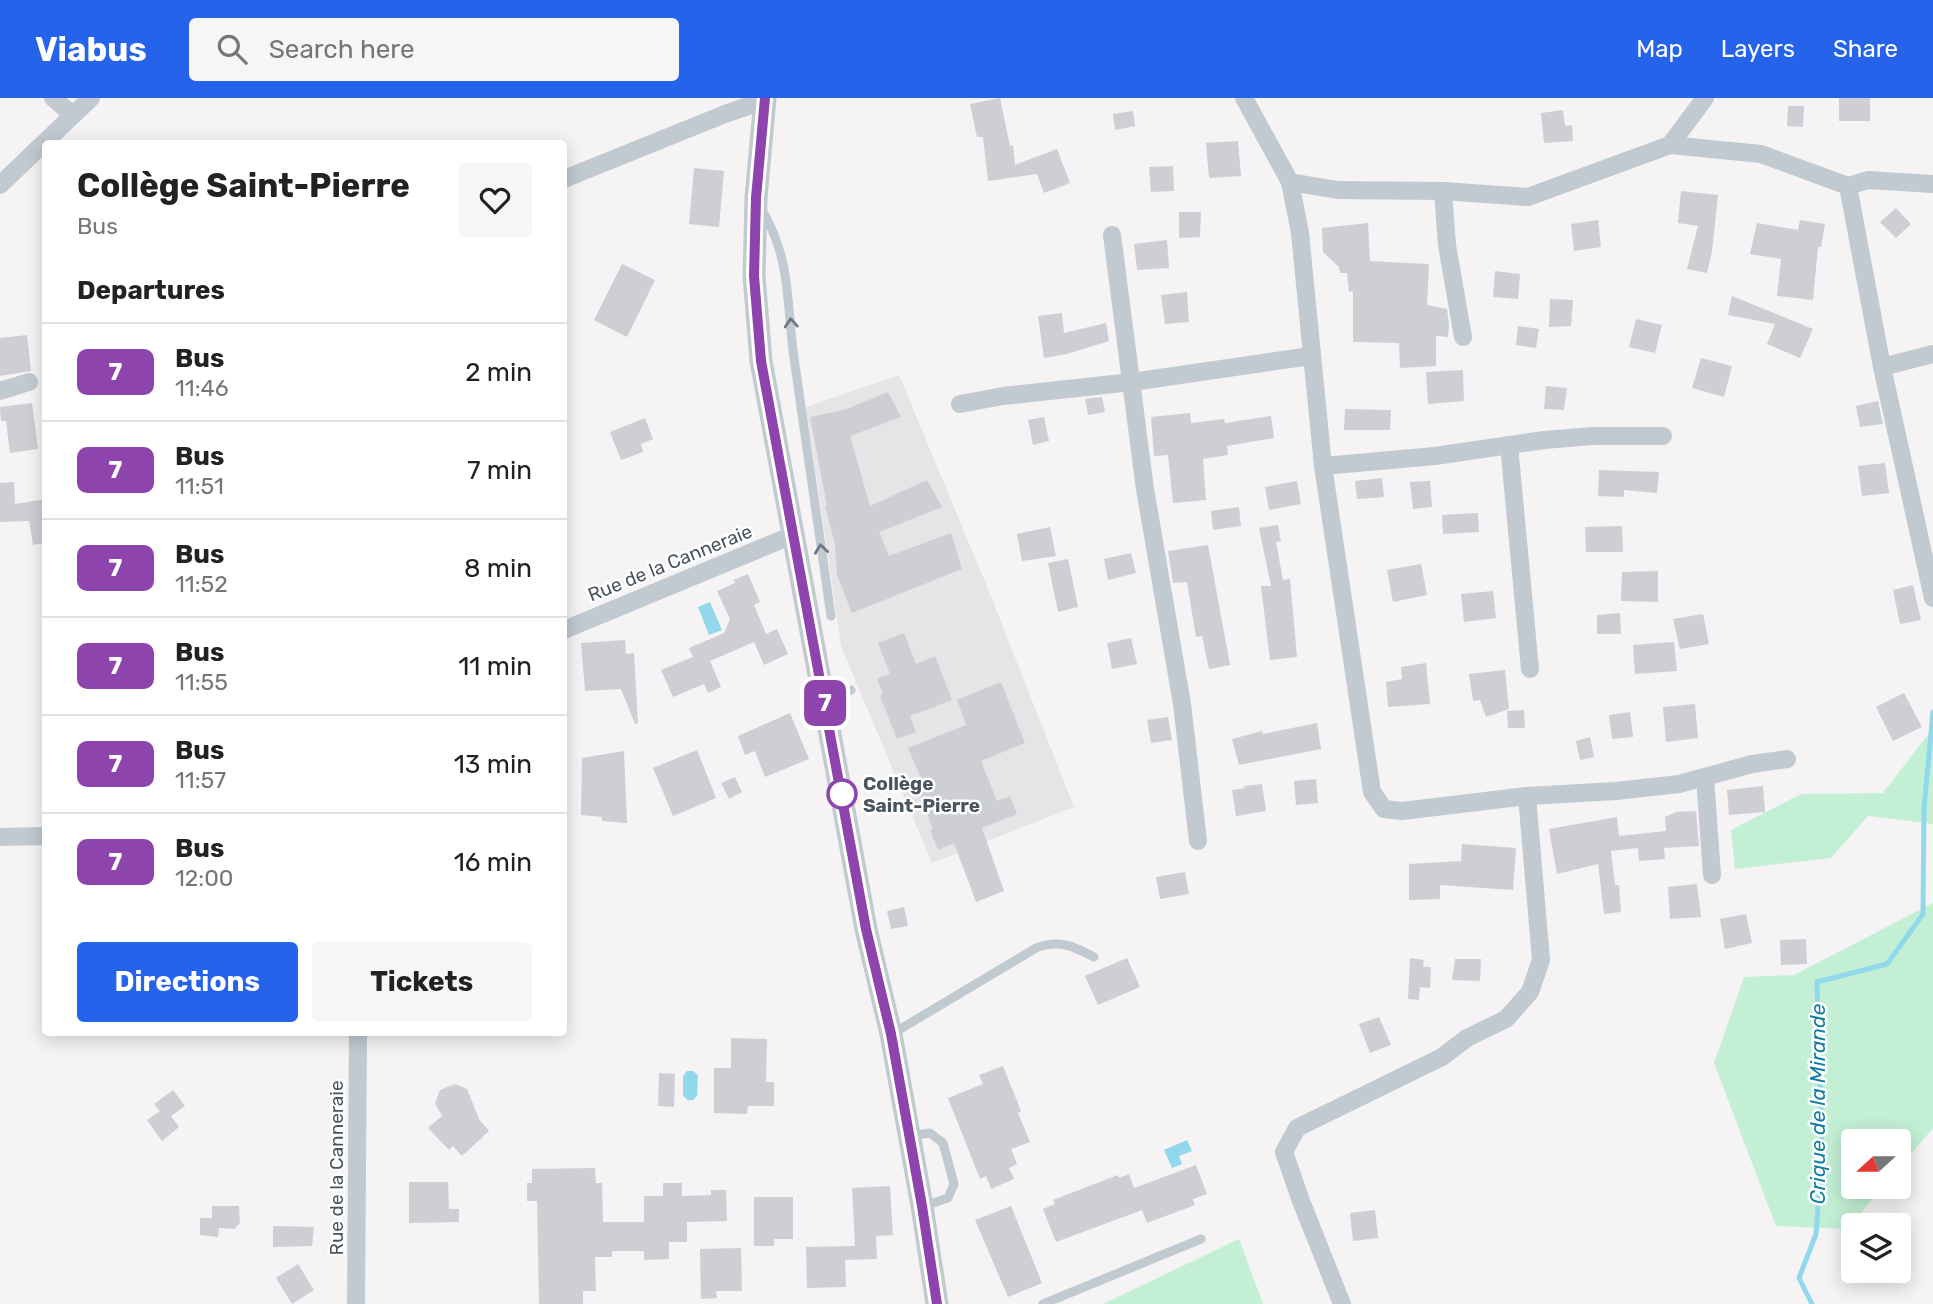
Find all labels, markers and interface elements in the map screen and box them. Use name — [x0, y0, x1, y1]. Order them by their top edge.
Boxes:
search box — [189, 18, 679, 81]
text: Viabus — [35, 30, 147, 69]
icon: search — [213, 30, 251, 68]
text: Search here — [269, 34, 415, 65]
text: Map — [1636, 35, 1683, 63]
text: Layers — [1721, 35, 1795, 63]
text: Share — [1833, 35, 1898, 63]
button: heart — [458, 163, 532, 237]
text: Collège Saint-Pierre — [77, 166, 410, 205]
text: Bus — [77, 212, 118, 240]
text: Departures — [77, 275, 225, 306]
one-way arrow — [783, 318, 798, 329]
text: Bus — [175, 343, 224, 374]
text: 2 min — [465, 357, 532, 388]
text: 7 — [109, 358, 122, 386]
text: 11:46 — [175, 374, 229, 402]
text: Bus — [175, 441, 224, 472]
text: 7 min — [467, 455, 532, 486]
text: 7 — [109, 456, 122, 484]
text: 11:51 — [175, 472, 224, 500]
street label: Rue de la Canneraie — [584, 520, 756, 606]
text: Bus — [175, 539, 224, 570]
one-way arrow — [814, 543, 829, 555]
text: 8 min — [464, 553, 532, 584]
text: 7 — [109, 554, 122, 582]
text: 11:52 — [175, 570, 228, 598]
text: Bus — [175, 637, 224, 668]
text: 11 min — [458, 651, 532, 682]
text: 7 — [109, 652, 122, 680]
text: 11:55 — [175, 668, 228, 696]
line badge: 7 — [802, 680, 848, 726]
text: 7 — [818, 689, 832, 717]
text: Bus — [175, 735, 224, 766]
text: 13 min — [454, 749, 532, 780]
text: 7 — [109, 750, 122, 778]
text: 11:57 — [175, 766, 226, 794]
place label: Collège Saint-Pierre — [863, 772, 980, 817]
marker: Collège Saint-Pierre — [827, 779, 857, 809]
text: Bus — [175, 833, 224, 864]
text: 16 min — [454, 847, 532, 878]
text: 7 — [109, 848, 122, 876]
text: 12:00 — [175, 864, 233, 892]
button: Directions — [77, 942, 298, 1022]
button: Tickets — [312, 942, 532, 1022]
water label: Crique de la Mirande — [1805, 1004, 1830, 1204]
street label: Rue de la Canneraie — [325, 1080, 348, 1256]
north arrow — [1841, 1129, 1911, 1199]
map controls — [1841, 1129, 1911, 1283]
button: layers — [1841, 1213, 1911, 1283]

